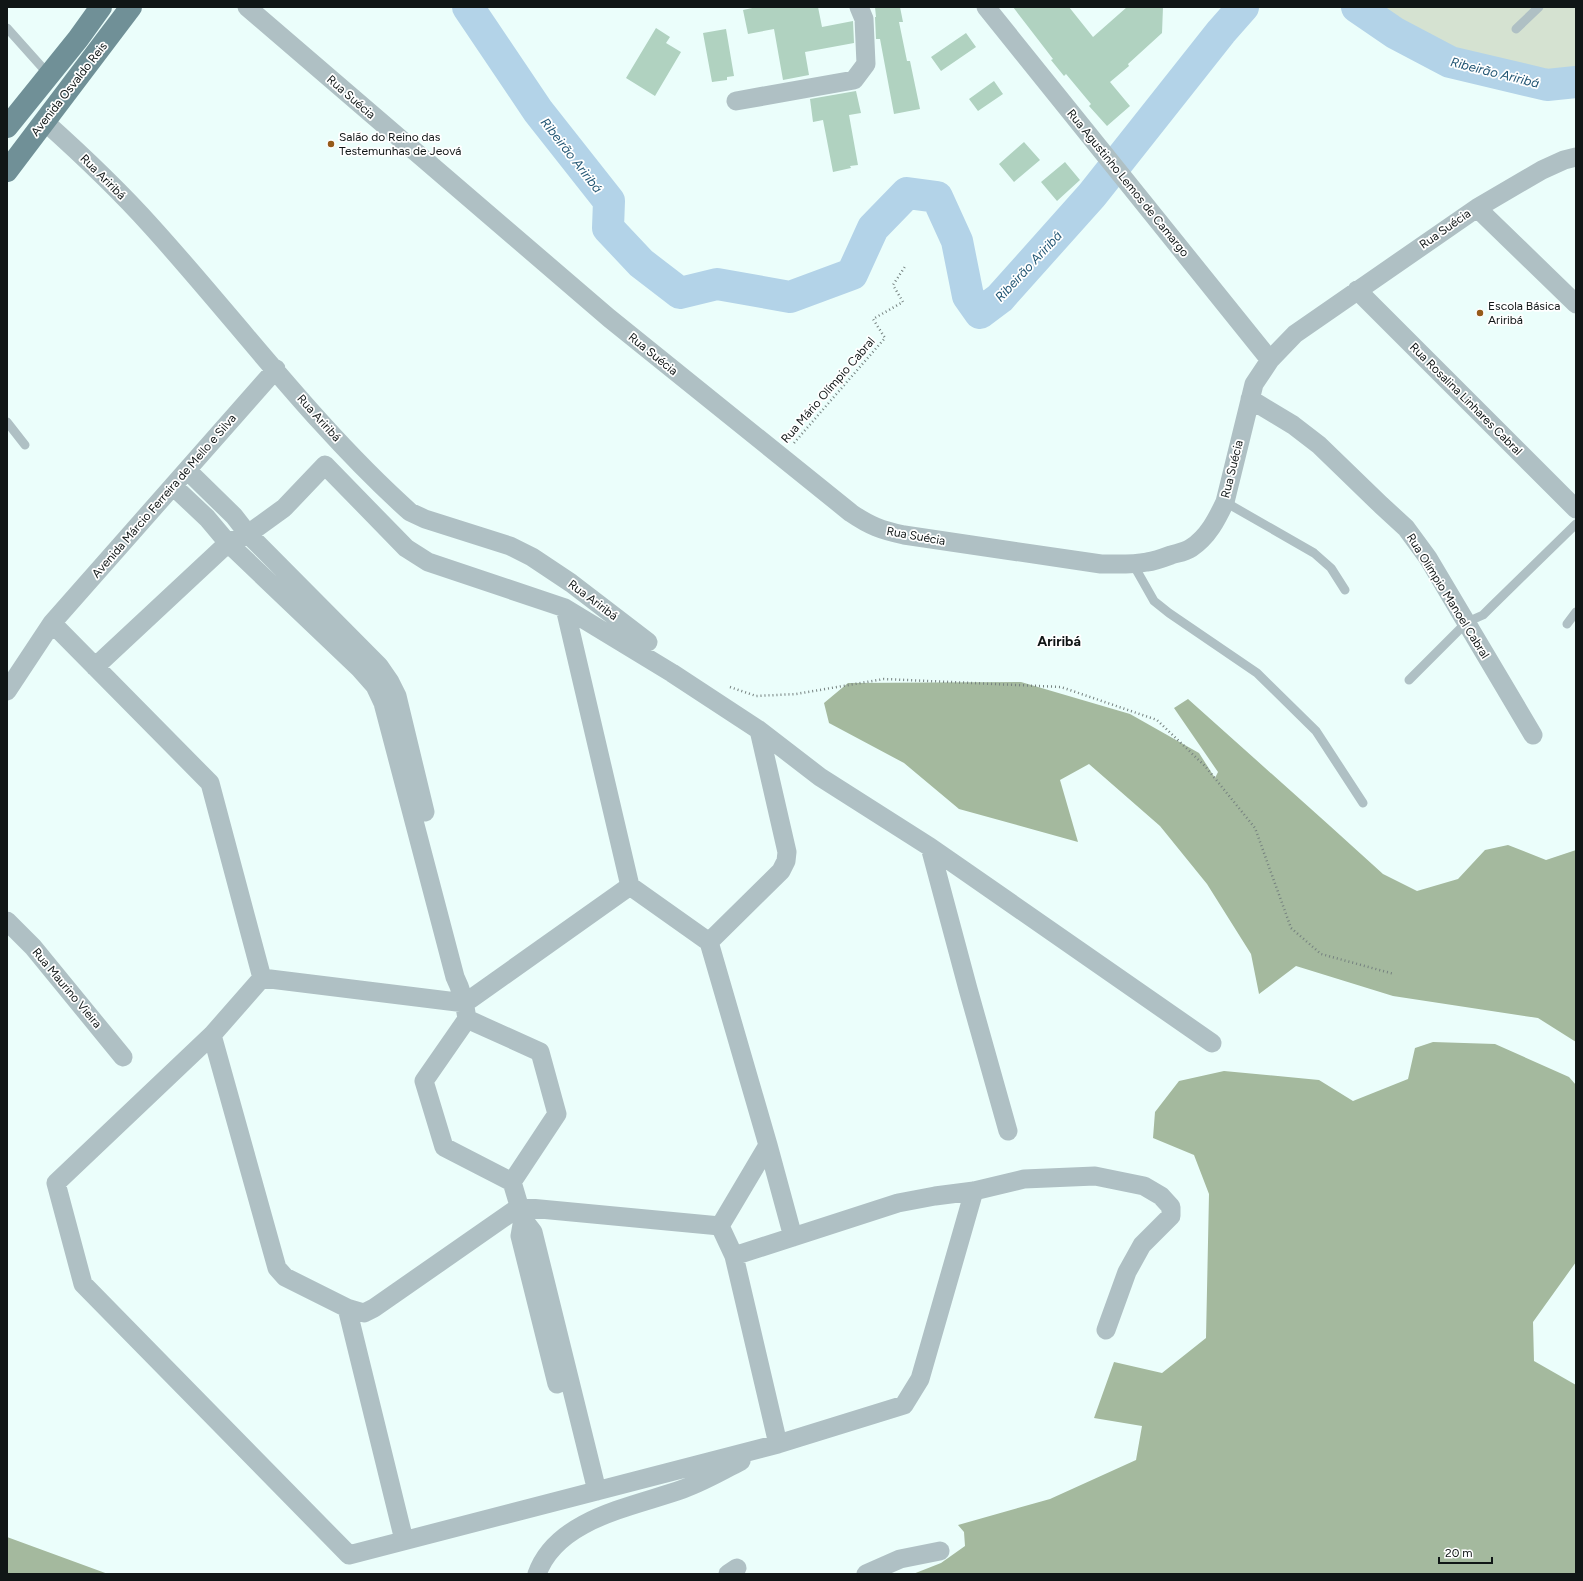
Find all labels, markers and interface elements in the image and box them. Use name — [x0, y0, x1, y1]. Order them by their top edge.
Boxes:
street label: Avenida Osvaldo Reis — [28, 39, 110, 139]
water label: Ribeirão Ariribá — [1449, 54, 1541, 91]
street label: Rua Suécia — [324, 72, 378, 122]
street label: Rua Agustinho Lemos de Camargo — [1064, 106, 1192, 260]
water label: Ribeirão Ariribá — [538, 115, 606, 196]
place label: Salão do Reino das Testemunhas de Jeová — [339, 130, 461, 158]
marker: Salão do Reino das Testemunhas de Jeová — [326, 139, 336, 149]
street label: Rua Ariribá — [77, 151, 129, 203]
street label: Rua Suécia — [1417, 206, 1473, 252]
water label: Ribeirão Ariribá — [992, 228, 1065, 305]
place label: Escola Básica Ariribá — [1488, 299, 1560, 327]
marker: Escola Básica Ariribá — [1475, 308, 1485, 318]
street label: Rua Suécia — [626, 330, 680, 378]
street label: Rua Mário Olímpio Cabral — [778, 334, 878, 446]
street label: Rua Rosalina Linhares Cabral — [1407, 340, 1525, 458]
street label: Rua Ariribá — [294, 392, 344, 444]
street label: Avenida Márcio Ferreira de Mello e Silva — [89, 411, 239, 581]
street label: Rua Suécia — [1218, 439, 1246, 499]
street label: Rua Suécia — [886, 524, 946, 548]
street label: Rua Olímpio Manoel Cabral — [1404, 531, 1492, 661]
street label: Rua Ariribá — [566, 577, 620, 623]
district label: Ariribá — [1037, 633, 1081, 650]
street label: Rua Maurino Vieira — [29, 945, 105, 1031]
scale bar — [1439, 1539, 1492, 1565]
text: 20 m — [1445, 1546, 1473, 1560]

